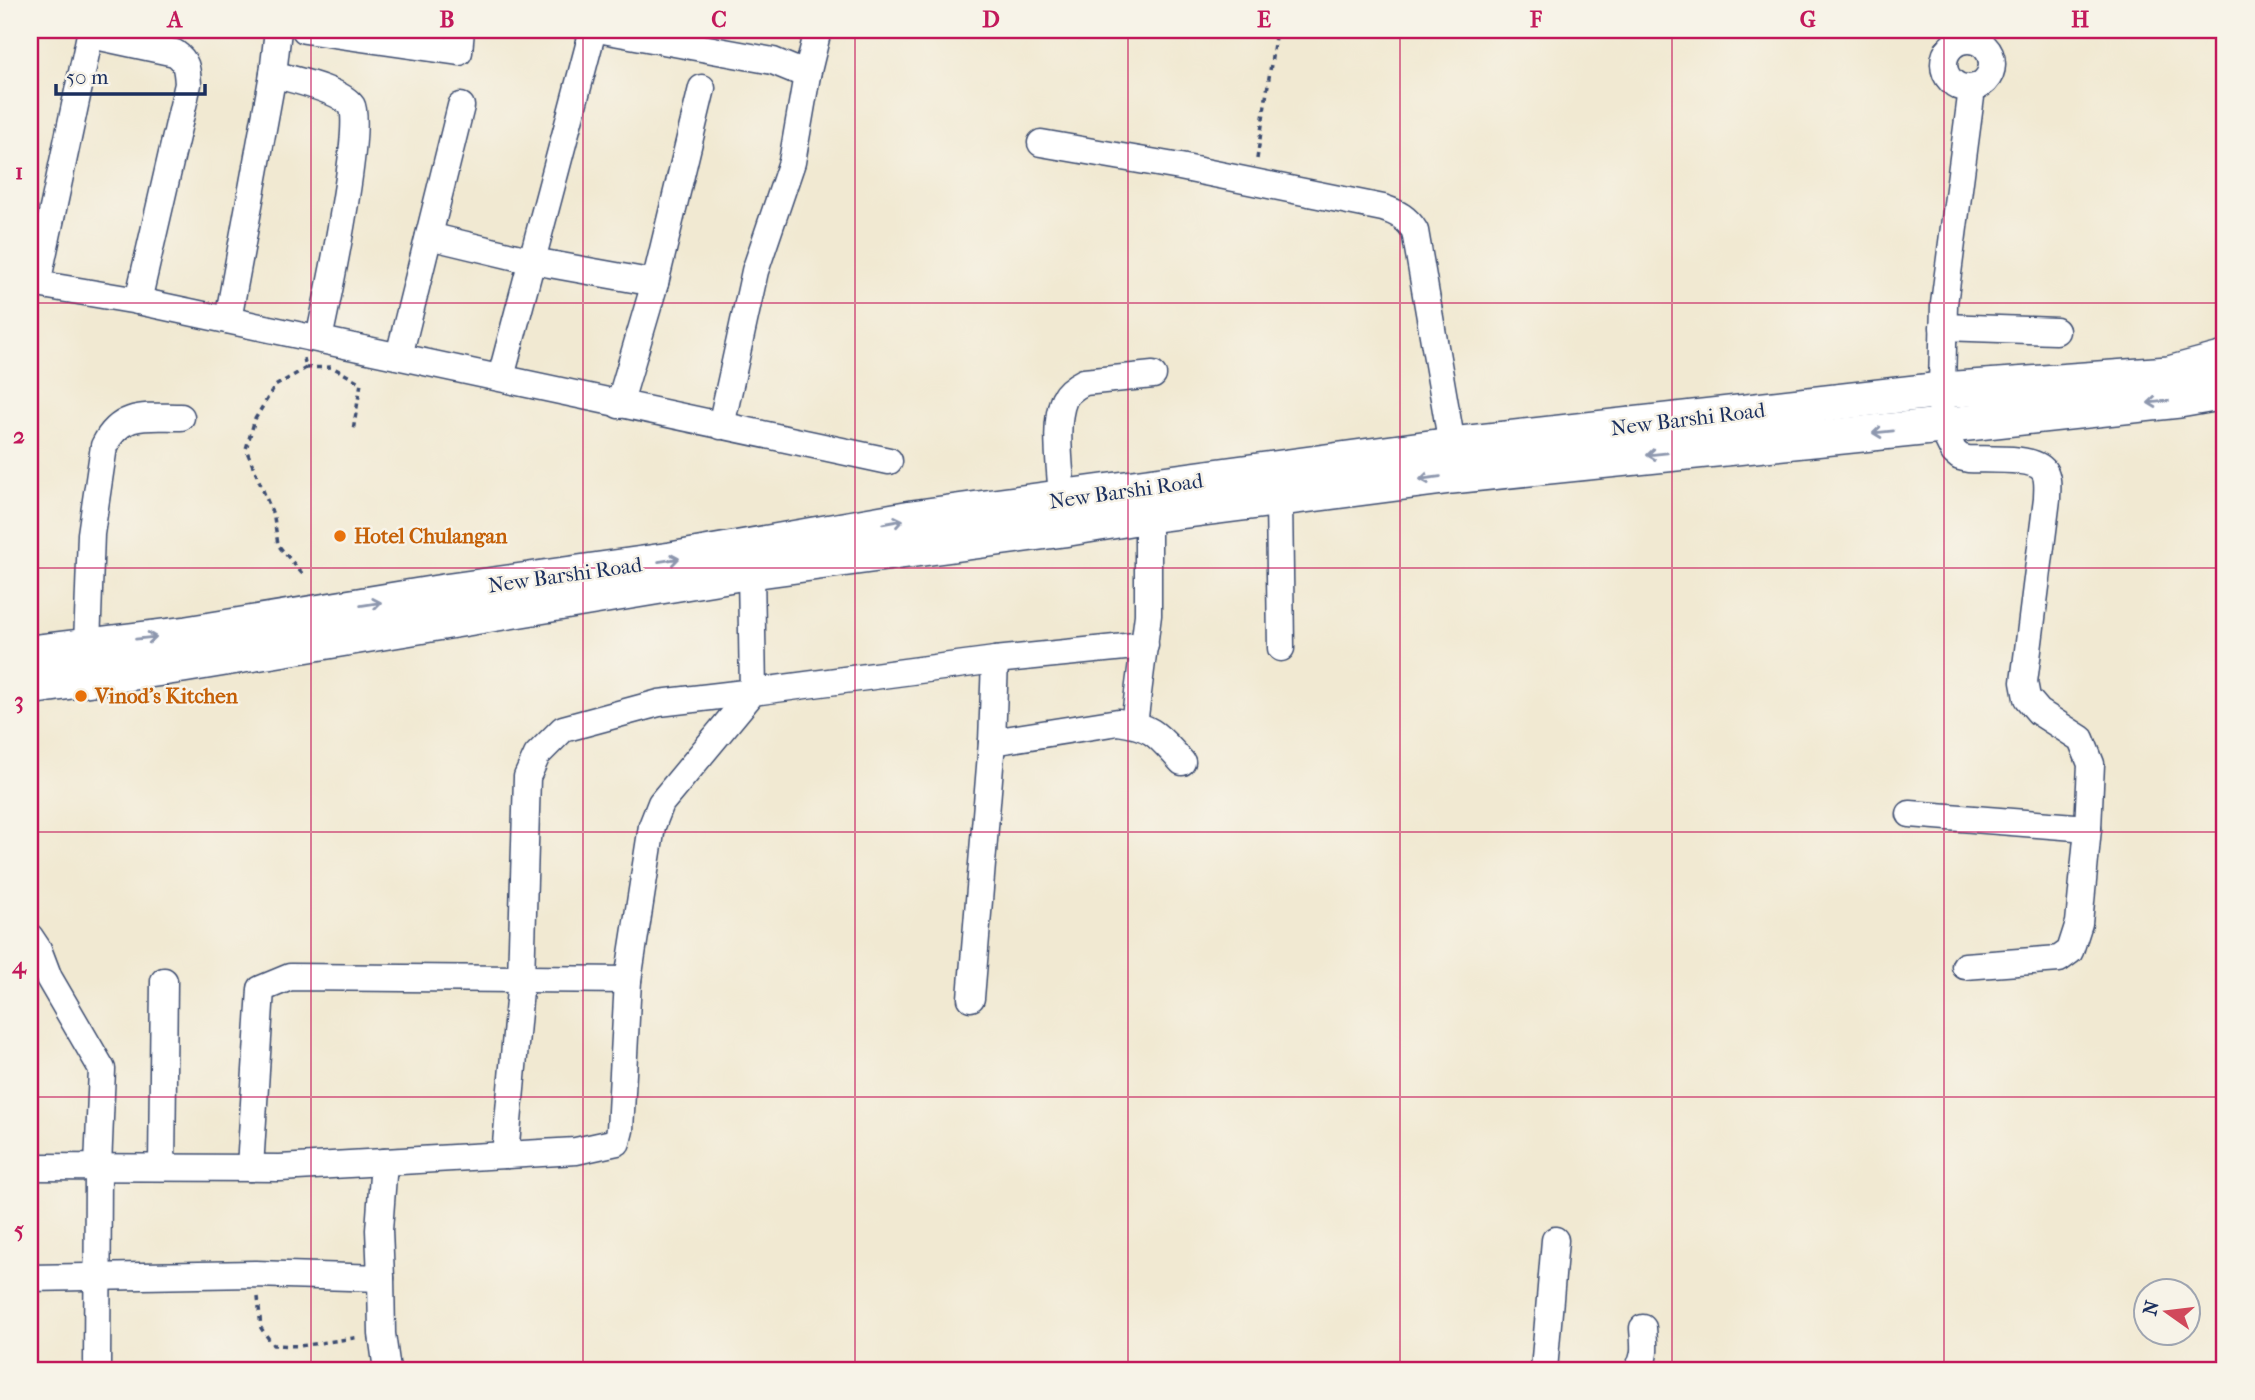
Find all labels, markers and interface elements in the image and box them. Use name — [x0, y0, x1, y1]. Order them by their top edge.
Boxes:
text: A — [166, 6, 184, 33]
text: B — [440, 6, 455, 33]
text: C — [711, 6, 727, 33]
text: D — [982, 6, 1000, 33]
text: E — [1257, 6, 1271, 33]
text: F — [1529, 6, 1543, 33]
text: G — [1800, 6, 1816, 33]
text: H — [2071, 6, 2089, 33]
scale bar — [56, 52, 205, 96]
text: 50 m — [66, 65, 109, 89]
text: 1 — [15, 158, 23, 185]
one-way arrow — [2147, 396, 2170, 409]
street label: New Barshi Road — [1610, 398, 1767, 440]
text: 2 — [13, 422, 25, 449]
one-way arrow — [1872, 425, 1895, 438]
one-way arrow — [1646, 448, 1668, 461]
street label: New Barshi Road — [1048, 468, 1205, 514]
one-way arrow — [1419, 472, 1442, 485]
one-way arrow — [881, 515, 904, 528]
place label: Hotel Chulangan — [354, 524, 508, 548]
marker: Hotel Chulangan — [332, 528, 348, 544]
street label: New Barshi Road — [487, 552, 644, 598]
one-way arrow — [657, 553, 680, 566]
one-way arrow — [359, 597, 382, 610]
one-way arrow — [134, 632, 157, 645]
place label: Vinod's Kitchen — [94, 684, 239, 708]
text: 3 — [14, 687, 24, 714]
marker: Vinod's Kitchen — [73, 688, 89, 704]
text: 4 — [11, 952, 27, 979]
text: 5 — [14, 1216, 24, 1243]
north arrow — [2132, 1278, 2202, 1348]
text: N — [2139, 1298, 2164, 1318]

